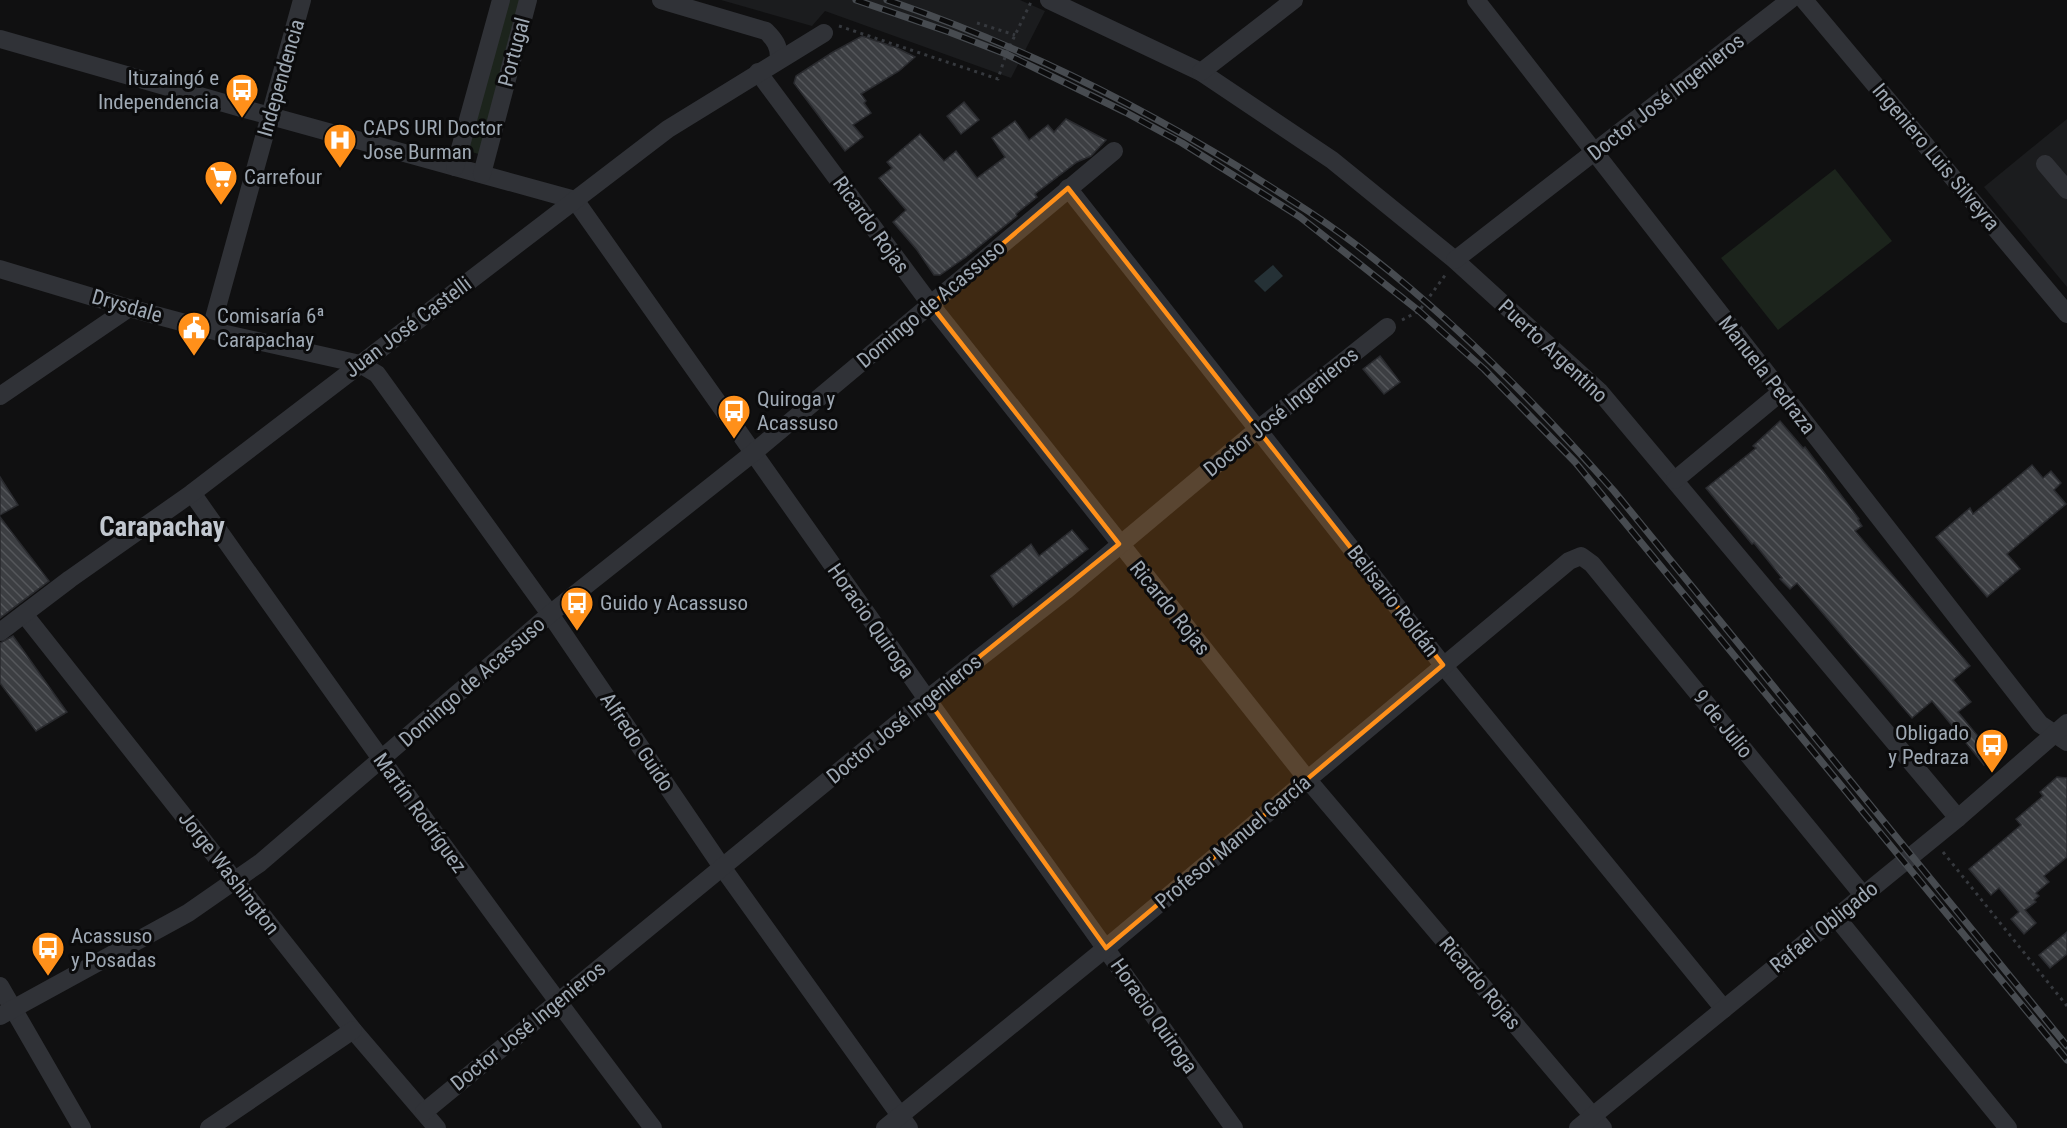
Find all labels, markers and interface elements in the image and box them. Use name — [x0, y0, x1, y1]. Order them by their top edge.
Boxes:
street label: Portugal — [493, 15, 535, 89]
street label: Independencia — [253, 16, 309, 140]
street label: Doctor José Ingenieros — [1583, 29, 1749, 165]
place label: Ituzaingó e Independencia — [98, 66, 219, 114]
bus stop icon: Ituzaingó e Independencia — [224, 72, 260, 119]
street label: Ingeniero Luis Silveyra — [1867, 79, 2005, 235]
place label: CAPS URI Doctor Jose Burman — [363, 116, 503, 164]
hospital icon: CAPS URI Doctor Jose Burman — [322, 122, 358, 169]
supermarket icon: Carrefour — [203, 159, 239, 206]
place label: Carrefour — [244, 165, 322, 189]
street label: Ricardo Rojas — [828, 172, 914, 278]
street label: Domingo de Acassuso — [852, 235, 1010, 373]
street label: Juan José Castelli — [340, 272, 476, 382]
street label: Drysdale — [89, 285, 165, 328]
street label: Puerto Argentino — [1493, 294, 1613, 408]
place label: Comisaría 6ª Carapachay — [217, 304, 325, 352]
public building icon: Comisaría 6ª Carapachay — [176, 310, 212, 357]
street label: Manuela Pedraza — [1714, 311, 1820, 439]
street label: Doctor José Ingenieros — [1199, 342, 1363, 482]
place label: Quiroga y Acassuso — [757, 387, 838, 435]
bus stop icon: Quiroga y Acassuso — [716, 393, 752, 440]
district label: Carapachay — [99, 511, 225, 543]
street label: Belisario Roldán — [1342, 541, 1444, 661]
street label: Ricardo Rojas — [1125, 556, 1215, 660]
street label: Horacio Quiroga — [823, 559, 919, 683]
bus stop icon: Guido y Acassuso — [559, 585, 595, 632]
place label: Guido y Acassuso — [600, 591, 748, 615]
street label: Domingo de Acassuso — [394, 612, 550, 752]
street label: Doctor José Ingenieros — [822, 649, 986, 789]
street label: 9 de Julio — [1688, 685, 1758, 763]
street label: Alfredo Guido — [595, 688, 679, 796]
place label: Obligado y Pedraza — [1888, 721, 1969, 769]
bus stop icon: Obligado y Pedraza — [1974, 727, 2010, 774]
street label: Martín Rodríguez — [369, 749, 471, 877]
street label: Profesor Manuel García — [1151, 770, 1315, 914]
street label: Jorge Washington — [174, 807, 284, 939]
street label: Rafael Obligado — [1765, 876, 1883, 978]
place label: Acassuso y Posadas — [71, 924, 156, 972]
bus stop icon: Acassuso y Posadas — [30, 930, 66, 977]
street label: Ricardo Rojas — [1434, 932, 1526, 1034]
street label: Horacio Quiroga — [1106, 954, 1202, 1078]
street label: Doctor José Ingenieros — [446, 956, 610, 1096]

